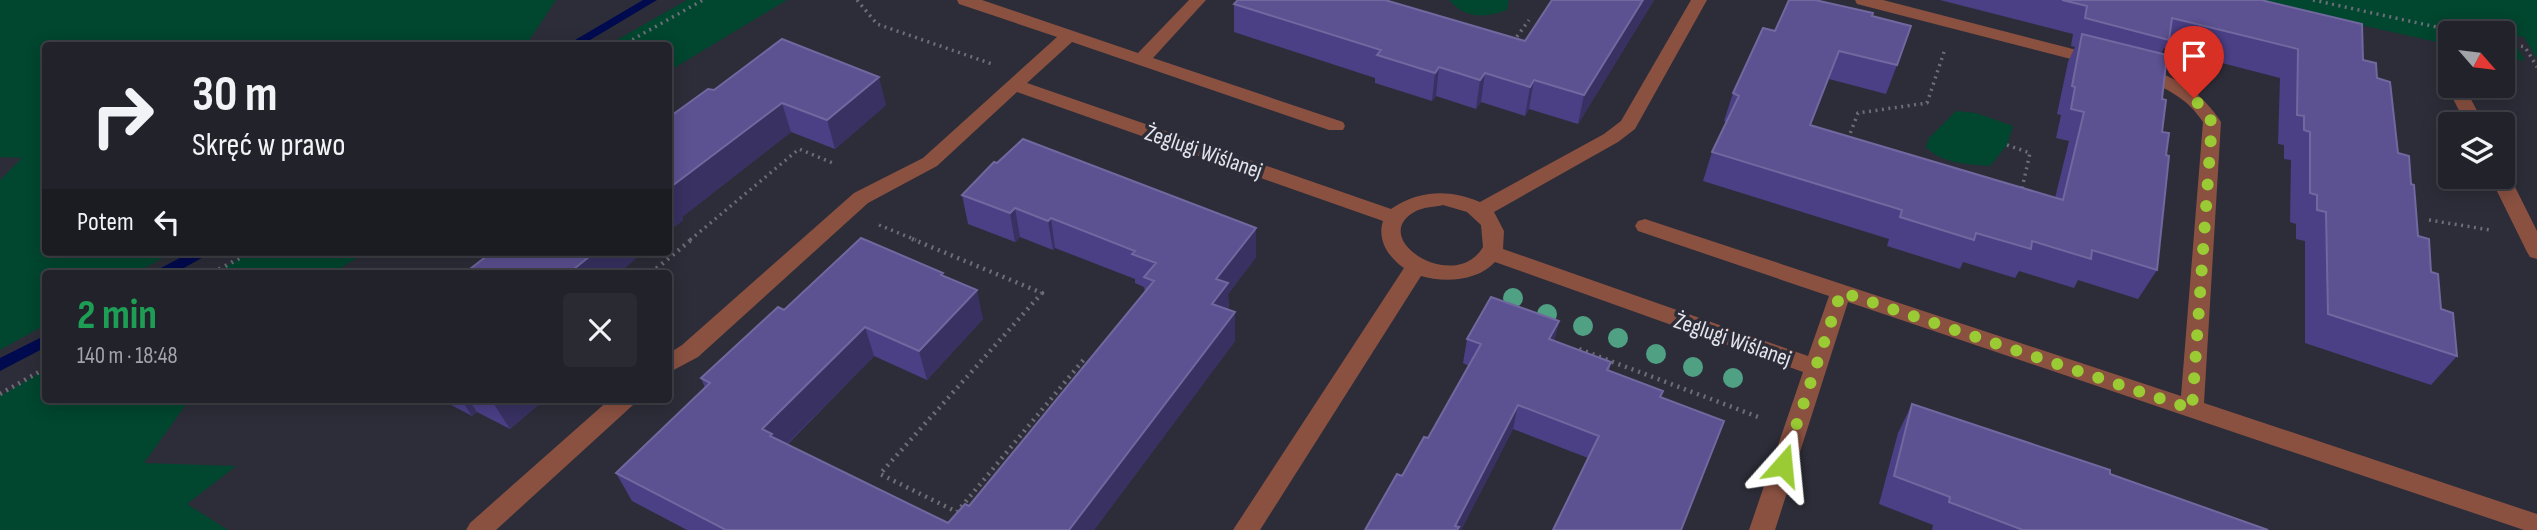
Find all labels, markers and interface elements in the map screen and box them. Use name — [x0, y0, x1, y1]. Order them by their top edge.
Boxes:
north arrow — [2438, 21, 2515, 98]
map controls — [2438, 21, 2515, 189]
pin — [2164, 26, 2224, 98]
icon: arrive — [2175, 37, 2213, 75]
text: 30 m — [192, 66, 277, 125]
icon: right — [77, 70, 168, 161]
button: layers — [2438, 112, 2515, 189]
street label: Żeglugi Wiślanej — [1141, 119, 1266, 185]
text: Skręć w prawo — [192, 126, 346, 165]
icon: left — [148, 203, 186, 241]
text: Potem — [77, 207, 134, 238]
text: 2 min — [77, 290, 157, 341]
button: close — [563, 293, 637, 367]
street label: Żeglugi Wiślanej — [1670, 307, 1795, 373]
text: 140 m · 18:48 — [77, 342, 177, 370]
position arrow — [1746, 428, 1820, 502]

